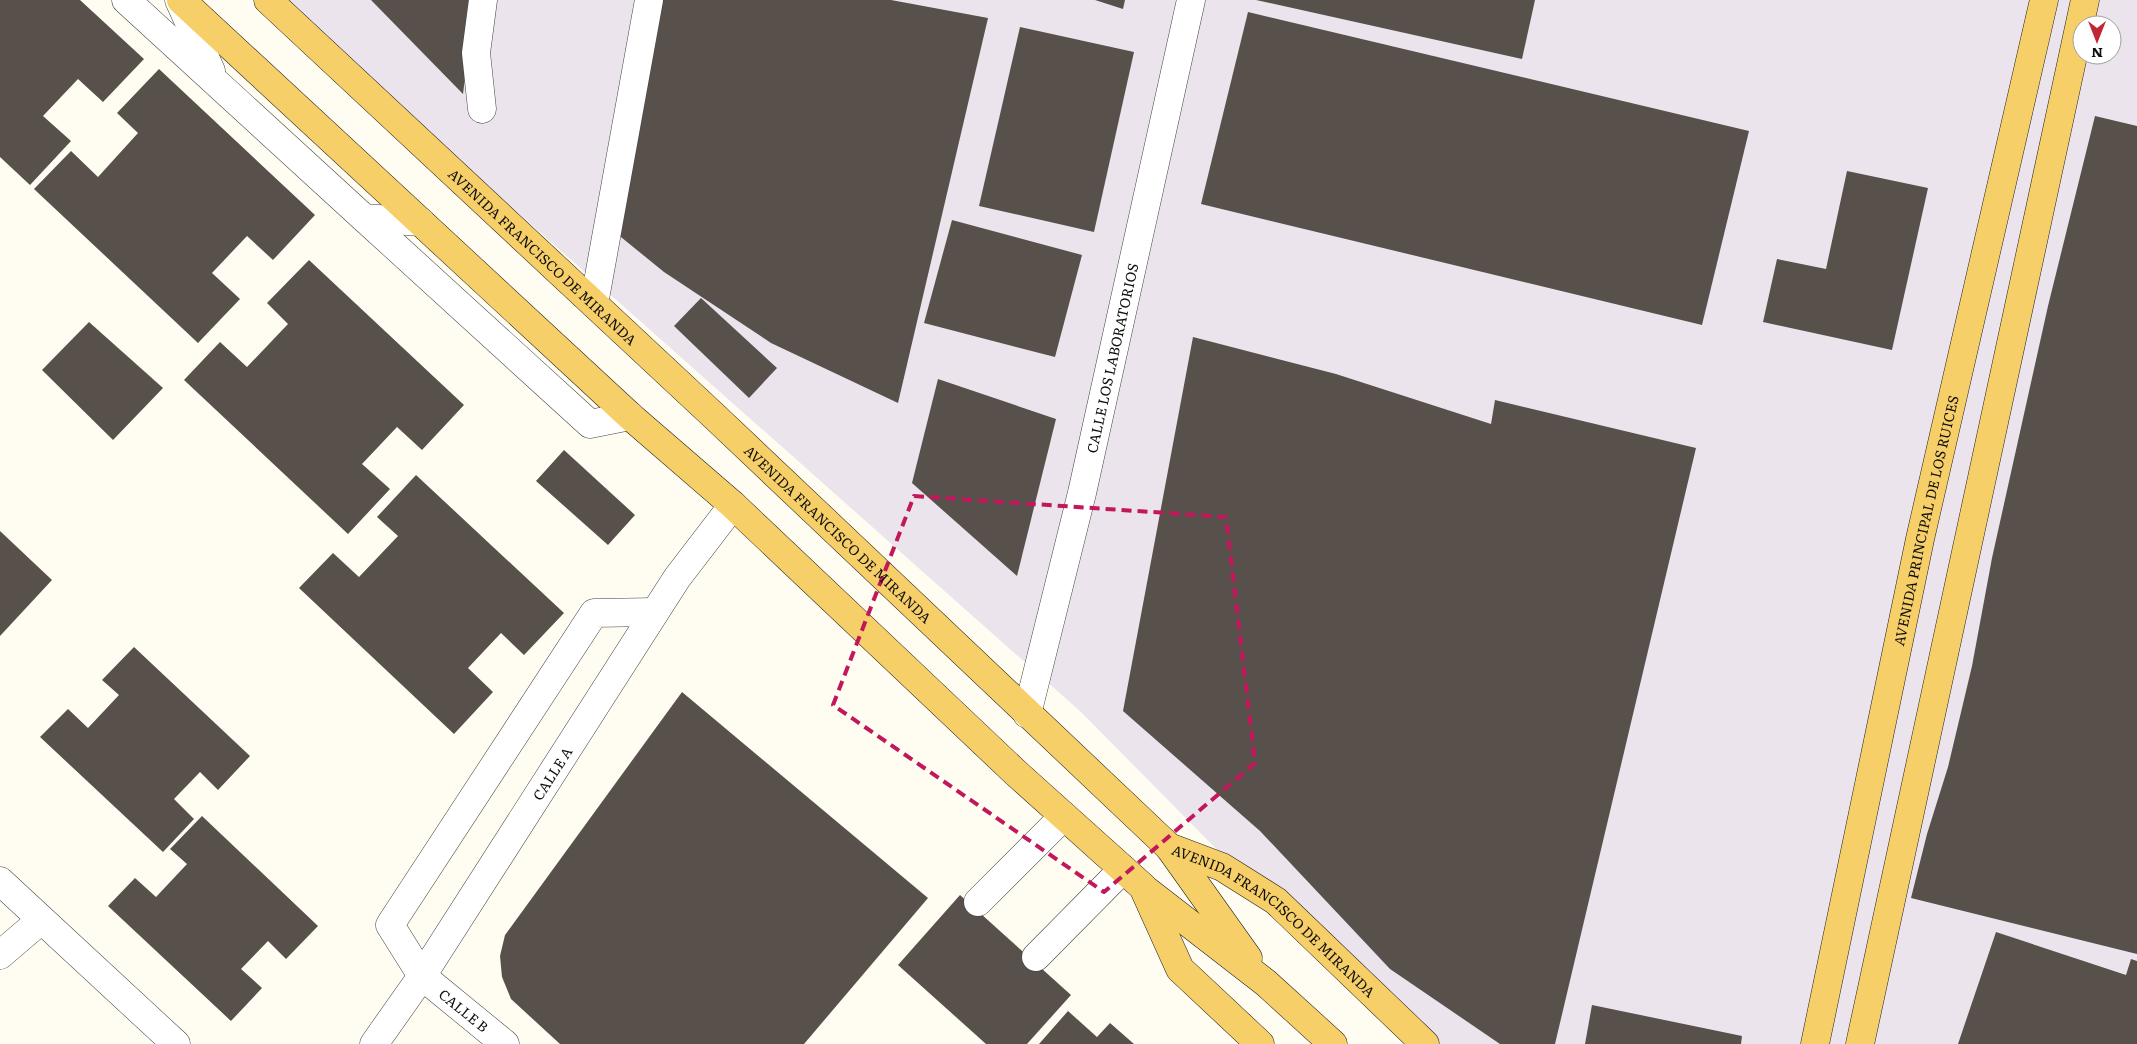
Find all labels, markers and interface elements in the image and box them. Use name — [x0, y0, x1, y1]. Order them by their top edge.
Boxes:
north arrow — [2072, 15, 2122, 65]
text: N — [2091, 44, 2103, 64]
street label: AVENIDA FRANCISCO DE MIRANDA — [444, 164, 642, 350]
street label: CALLE LOS LABORATORIOS — [1081, 261, 1143, 455]
street label: AVENIDA PRINCIPAL DE LOS RUICES — [1888, 393, 1963, 648]
street label: AVENIDA FRANCISCO DE MIRANDA — [740, 440, 937, 628]
street label: CALLE A — [527, 742, 577, 804]
street label: AVENIDA FRANCISCO DE MIRANDA — [1169, 839, 1380, 1002]
street label: CALLE B — [435, 984, 493, 1036]

